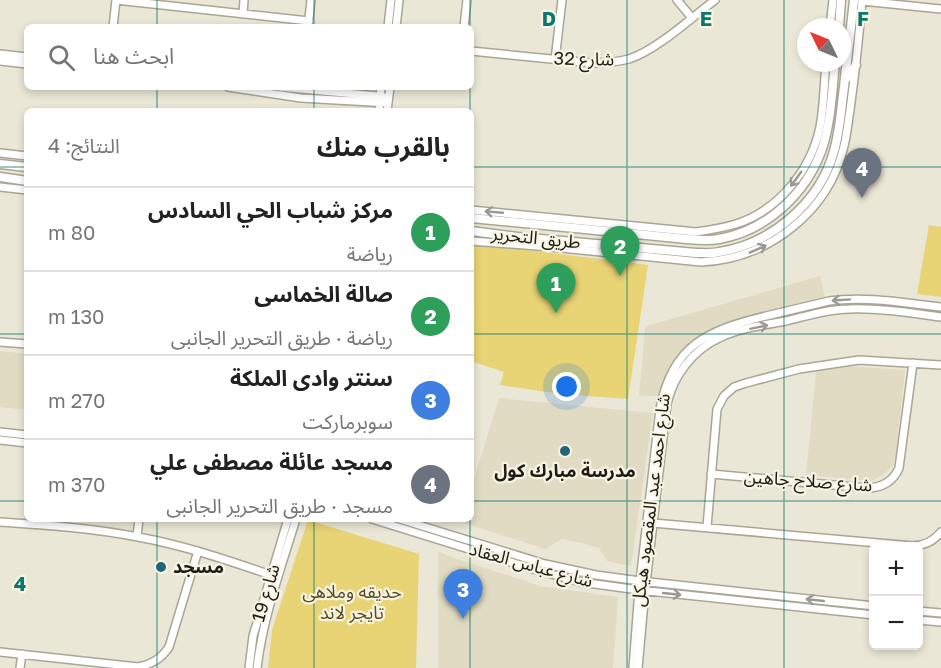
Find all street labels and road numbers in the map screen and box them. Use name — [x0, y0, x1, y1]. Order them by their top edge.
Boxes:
street label: شارع 32 — [553, 46, 614, 74]
street label: طريق التحرير — [489, 221, 582, 254]
street label: شارع احمد عبد المقصود هيكل — [626, 392, 678, 608]
street label: شارع صلاح جاهين — [743, 465, 873, 499]
street label: شارع عباس العقاد — [466, 537, 596, 595]
street label: شارع 19 — [246, 561, 288, 625]

